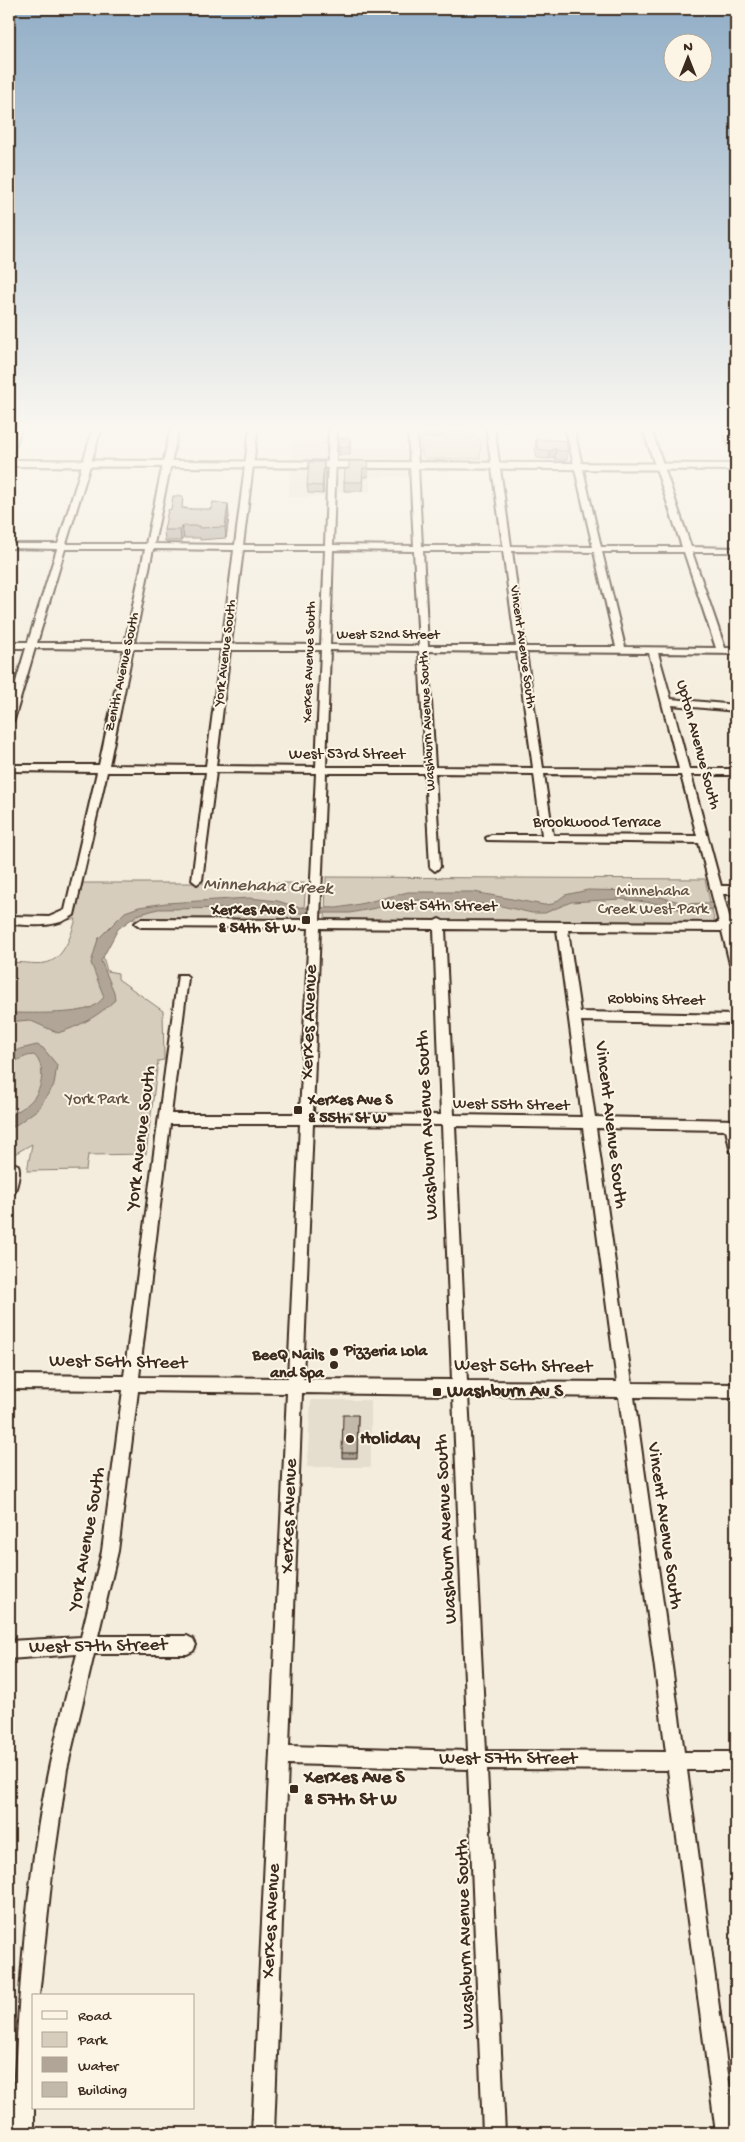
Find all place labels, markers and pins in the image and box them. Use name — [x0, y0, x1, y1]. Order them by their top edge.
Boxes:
place label: Xerxes Ave S & 54th St W — [210, 902, 297, 939]
marker: Xerxes Ave S & 54th St W — [300, 914, 312, 926]
place label: Xerxes Ave S & 55th St W — [307, 1092, 393, 1129]
marker: Xerxes Ave S & 55th St W — [292, 1104, 304, 1116]
place label: Pizzeria Lola — [343, 1343, 428, 1362]
marker: Pizzeria Lola — [328, 1346, 340, 1358]
place label: BeeQ Nails and Spa — [252, 1347, 325, 1384]
marker: BeeQ Nails and Spa — [328, 1359, 340, 1371]
place label: Washburn Av S — [446, 1381, 564, 1404]
marker: Washburn Av S — [431, 1386, 443, 1398]
place label: Holiday — [360, 1428, 421, 1451]
marker: Holiday — [344, 1433, 356, 1445]
place label: Xerxes Ave S & 57th St W — [303, 1767, 406, 1812]
marker: Xerxes Ave S & 57th St W — [288, 1783, 300, 1795]

